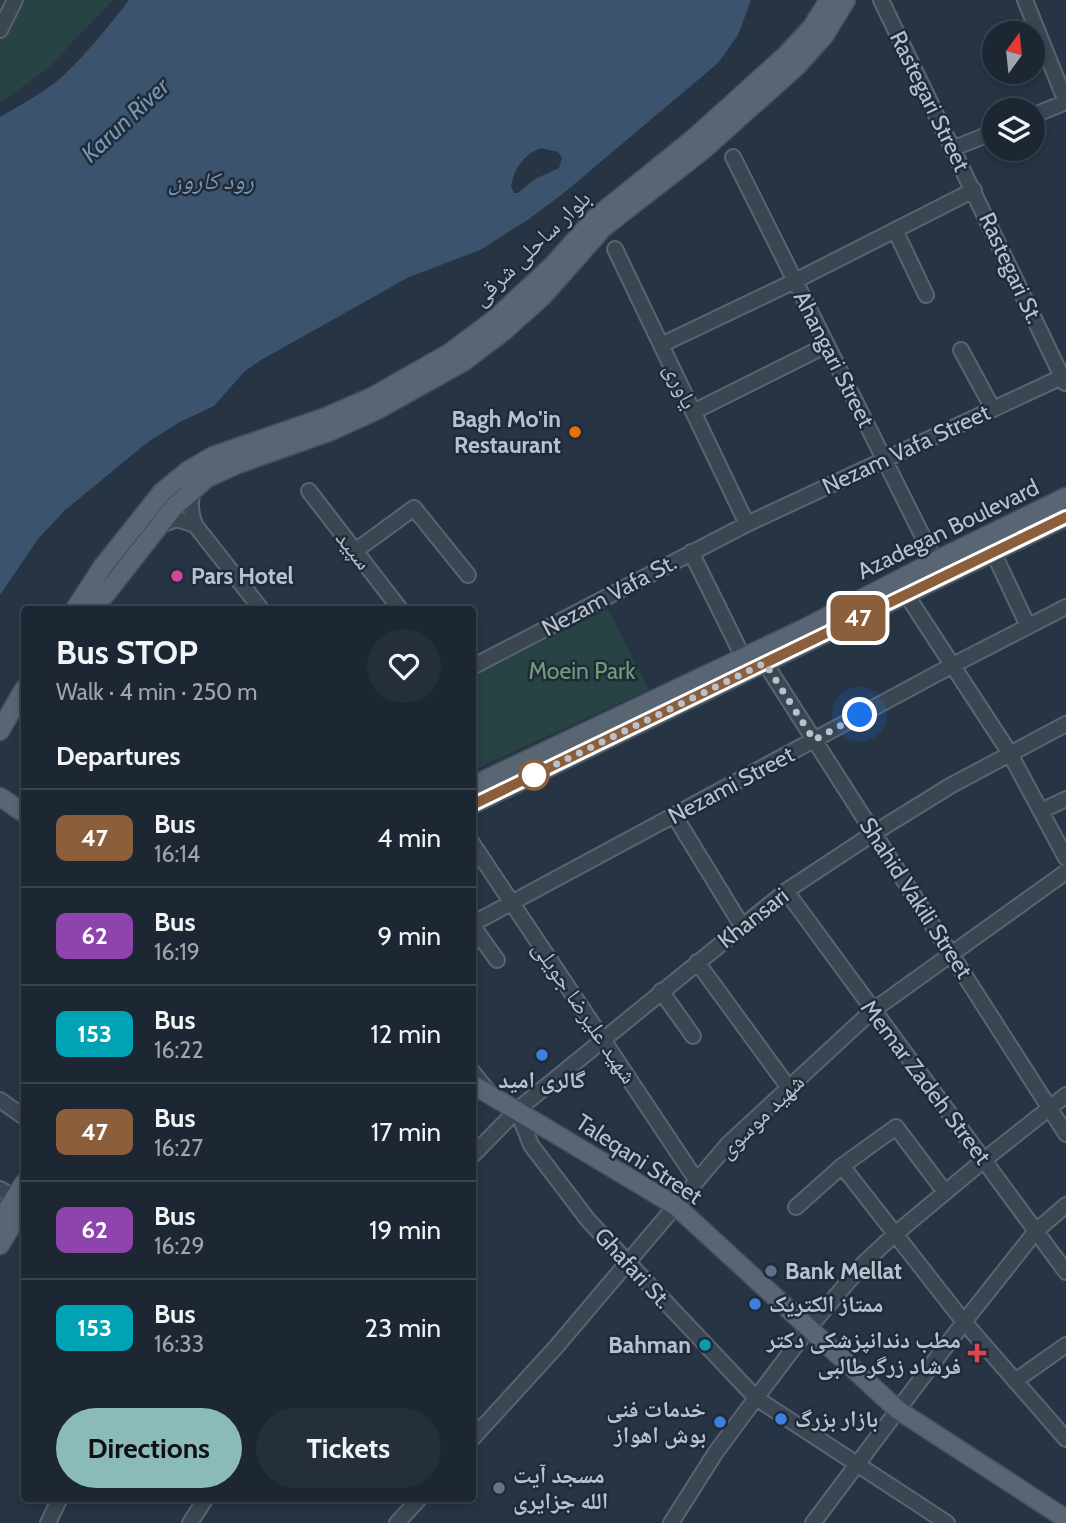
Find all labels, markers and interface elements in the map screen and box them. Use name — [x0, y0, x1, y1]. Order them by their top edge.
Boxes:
north arrow — [982, 21, 1045, 84]
map controls — [982, 21, 1045, 161]
street label: Rastegari Street — [884, 26, 976, 176]
water label: Karun River — [75, 71, 176, 168]
button: layers — [982, 98, 1045, 161]
water label: رود کارون — [168, 166, 254, 196]
street label: بلوار ساحلی شرقی — [466, 184, 596, 312]
street label: Rastegari St. — [973, 208, 1049, 328]
street label: Ahangari Street — [788, 286, 881, 432]
street label: یاوری — [658, 359, 704, 413]
street label: Nezam Vafa Street — [818, 398, 994, 500]
place label: Bagh Mo'in Restaurant — [451, 405, 561, 459]
marker: Bagh Mo'in Restaurant — [567, 424, 583, 440]
street label: Azadegan Boulevard — [853, 473, 1043, 585]
street label: سپید — [330, 525, 378, 576]
street label: Nezam Vafa St. — [537, 548, 681, 642]
place label: Pars Hotel — [191, 562, 294, 590]
marker: Pars Hotel — [169, 568, 185, 584]
line badge: 47 — [826, 595, 889, 641]
text: 47 — [844, 603, 872, 632]
button: heart — [367, 629, 441, 703]
text: Bus STOP — [56, 632, 198, 672]
park label: Moein Park — [528, 657, 636, 685]
text: Walk · 4 min · 250 m — [56, 678, 258, 706]
your location — [842, 697, 877, 732]
text: Departures — [56, 740, 180, 772]
street label: Nezami Street — [663, 740, 799, 830]
unlabelled marker — [519, 760, 549, 790]
text: Bus — [154, 808, 195, 840]
street label: Shahid Vakili Street — [854, 812, 979, 984]
text: 4 min — [377, 822, 441, 854]
text: 47 — [81, 823, 108, 852]
text: 16:14 — [154, 840, 200, 868]
street label: Khansari — [712, 882, 794, 954]
text: Bus — [154, 906, 195, 938]
text: 9 min — [378, 920, 441, 952]
text: 62 — [81, 921, 108, 950]
street label: شهید علیرضا جویلی — [527, 935, 643, 1089]
text: 16:19 — [154, 938, 200, 966]
street label: Memar Zadeh Street — [855, 994, 997, 1170]
text: Bus — [154, 1004, 195, 1036]
text: 12 min — [370, 1018, 441, 1050]
text: 153 — [77, 1019, 112, 1048]
text: 16:22 — [154, 1036, 203, 1064]
marker: گالری امید — [534, 1047, 550, 1063]
place label: گالری امید — [498, 1066, 586, 1094]
street label: شهید موسوی — [712, 1068, 810, 1164]
text: Bus — [154, 1102, 195, 1134]
street label: Taleqani Street — [571, 1108, 708, 1210]
text: 17 min — [371, 1116, 441, 1148]
text: 47 — [81, 1117, 108, 1146]
text: 16:27 — [154, 1134, 203, 1162]
text: Bus — [154, 1200, 195, 1232]
text: 19 min — [369, 1214, 441, 1246]
text: 62 — [81, 1215, 108, 1244]
street label: Ghafari St. — [589, 1222, 677, 1314]
text: 16:29 — [154, 1232, 204, 1260]
place label: Bank Mellat — [785, 1257, 902, 1285]
marker: Bank Mellat — [763, 1263, 779, 1279]
place label: ممتاز الکتریک — [769, 1290, 883, 1318]
marker: ممتاز الکتریک — [747, 1296, 763, 1312]
text: Bus — [154, 1298, 195, 1330]
text: 23 min — [365, 1312, 441, 1344]
text: 153 — [77, 1313, 112, 1342]
place label: مطب دندانپزشکی دکتر فرشاد زرگرطالبی — [766, 1326, 961, 1380]
text: 16:33 — [154, 1330, 204, 1358]
place label: Bahman — [608, 1331, 691, 1359]
marker: Bahman — [697, 1337, 713, 1353]
marker: مطب دندانپزشکی دکتر فرشاد زرگرطالبی — [967, 1343, 987, 1363]
place label: خدمات فنی بوش اهواز — [606, 1395, 706, 1449]
place label: بازار بزرگ — [795, 1405, 878, 1433]
button: Directions — [56, 1408, 242, 1488]
button: Tickets — [256, 1408, 441, 1488]
marker: بازار بزرگ — [773, 1411, 789, 1427]
marker: خدمات فنی بوش اهواز — [712, 1414, 728, 1430]
place label: مسجد آیت الله جزایری — [513, 1461, 608, 1515]
marker: مسجد آیت الله جزایری — [491, 1480, 507, 1496]

